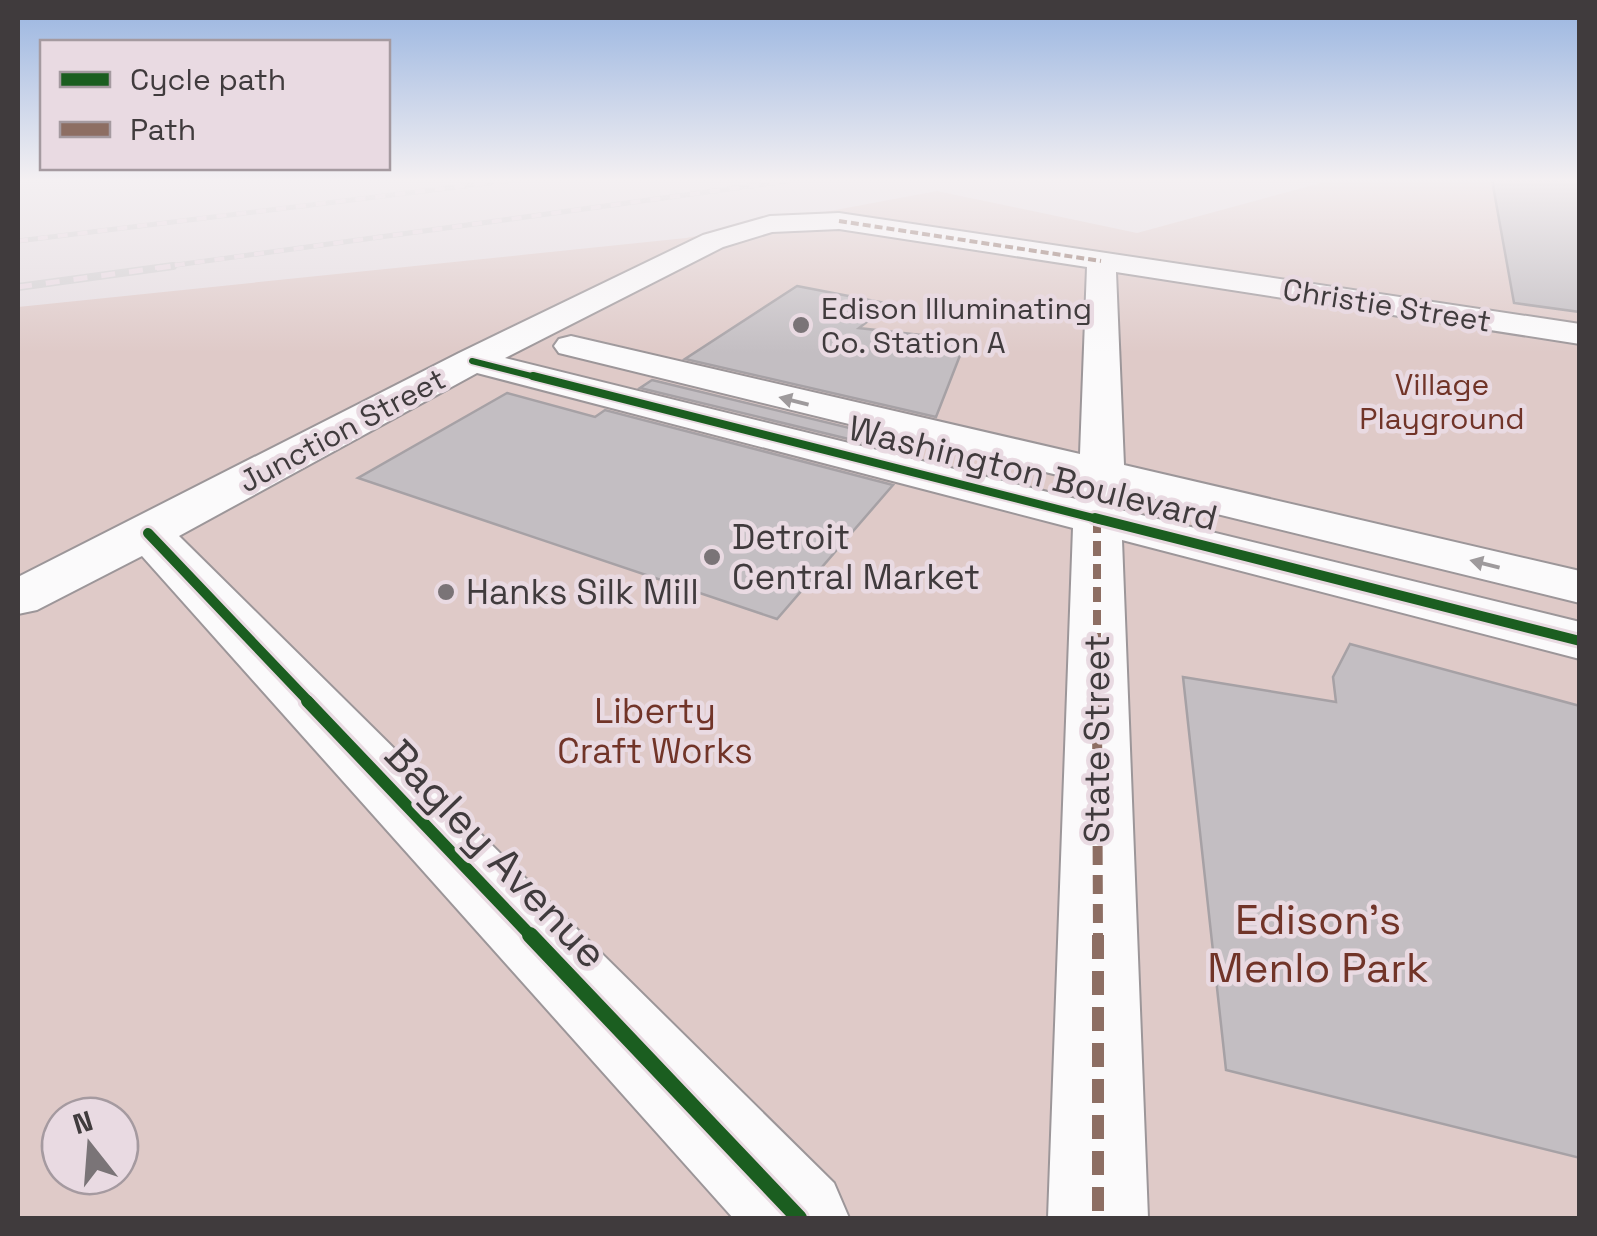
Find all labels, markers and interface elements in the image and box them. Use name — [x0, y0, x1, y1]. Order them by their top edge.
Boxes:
legend — [40, 40, 390, 170]
text: Cycle path — [130, 60, 286, 99]
text: Path — [130, 110, 196, 149]
street label: Christie Street — [1280, 269, 1494, 341]
place label: Edison Illuminating Co. Station A — [821, 289, 1092, 362]
marker: Edison Illuminating Co. Station A — [790, 314, 812, 336]
street label: Junction Street — [232, 359, 452, 501]
park label: Village Playground — [1359, 365, 1525, 438]
one-way arrow — [778, 392, 809, 408]
street label: Washington Boulevard — [844, 406, 1222, 540]
place label: Detroit Central Market — [732, 515, 980, 599]
marker: Detroit Central Market — [701, 546, 723, 568]
one-way arrow — [1469, 555, 1500, 571]
place label: Hanks Silk Mill — [466, 570, 699, 614]
marker: Hanks Silk Mill — [435, 581, 457, 603]
street label: State Street — [1075, 635, 1119, 843]
park label: Liberty Craft Works — [557, 689, 753, 773]
street label: Bagley Avenue — [374, 729, 618, 979]
park label: Edison's Menlo Park — [1207, 893, 1429, 994]
north arrow — [40, 1096, 140, 1196]
text: N — [68, 1102, 97, 1142]

